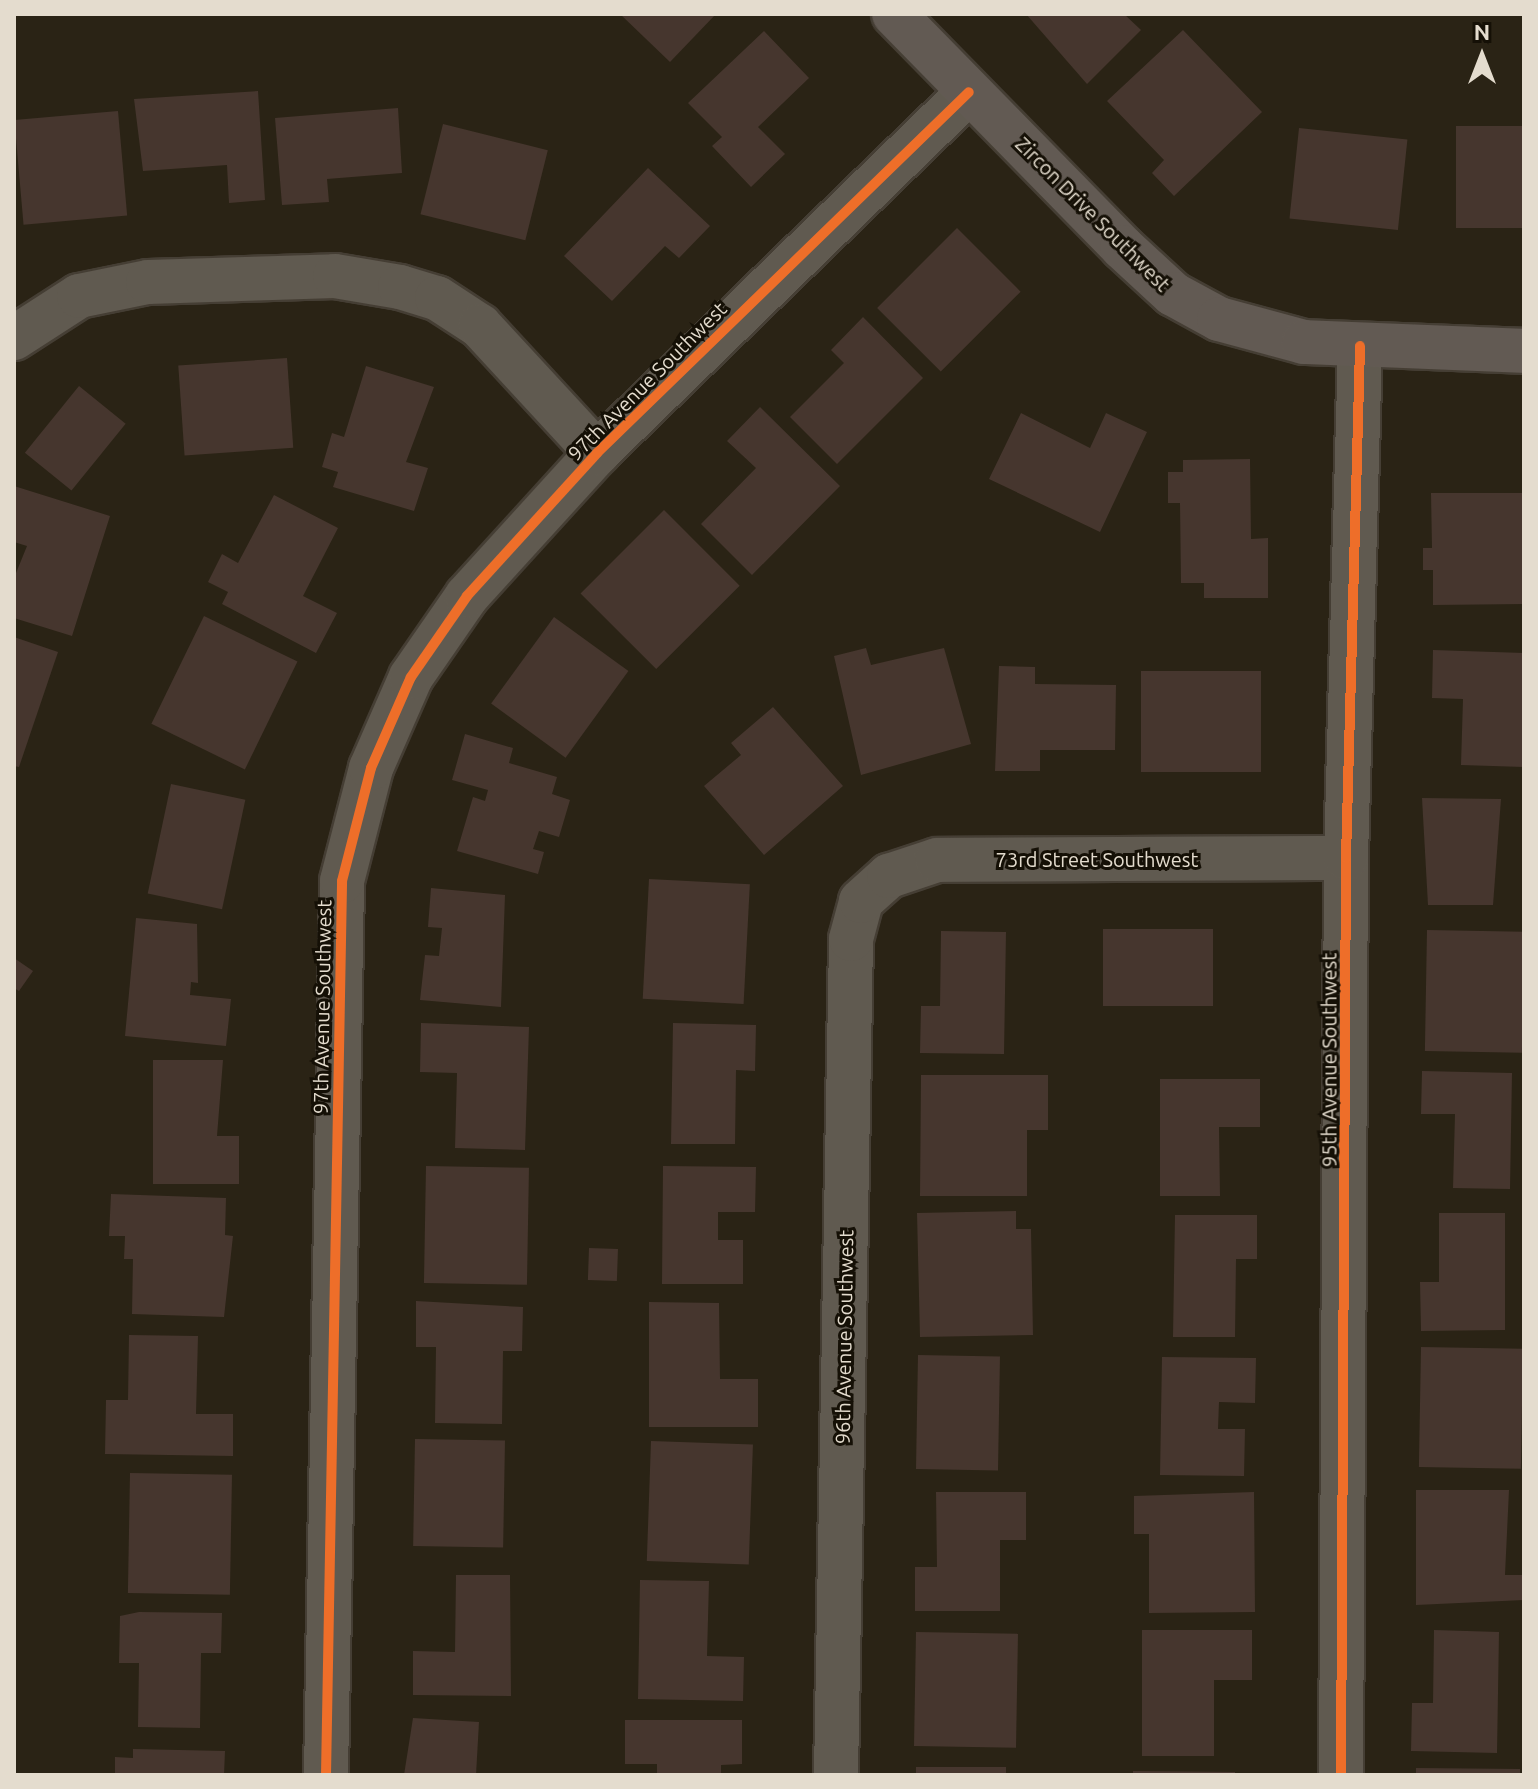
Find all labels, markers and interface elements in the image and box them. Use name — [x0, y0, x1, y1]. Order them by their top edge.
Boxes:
north arrow — [1442, 16, 1522, 96]
text: N — [1474, 19, 1490, 44]
street label: Zircon Drive Southwest — [1011, 132, 1175, 296]
street label: 97th Avenue Southwest — [563, 297, 731, 465]
street label: 73rd Street Southwest — [996, 847, 1198, 871]
street label: 97th Avenue Southwest — [308, 900, 336, 1114]
street label: 95th Avenue Southwest — [1317, 953, 1341, 1167]
street label: 96th Avenue Southwest — [830, 1230, 858, 1444]

